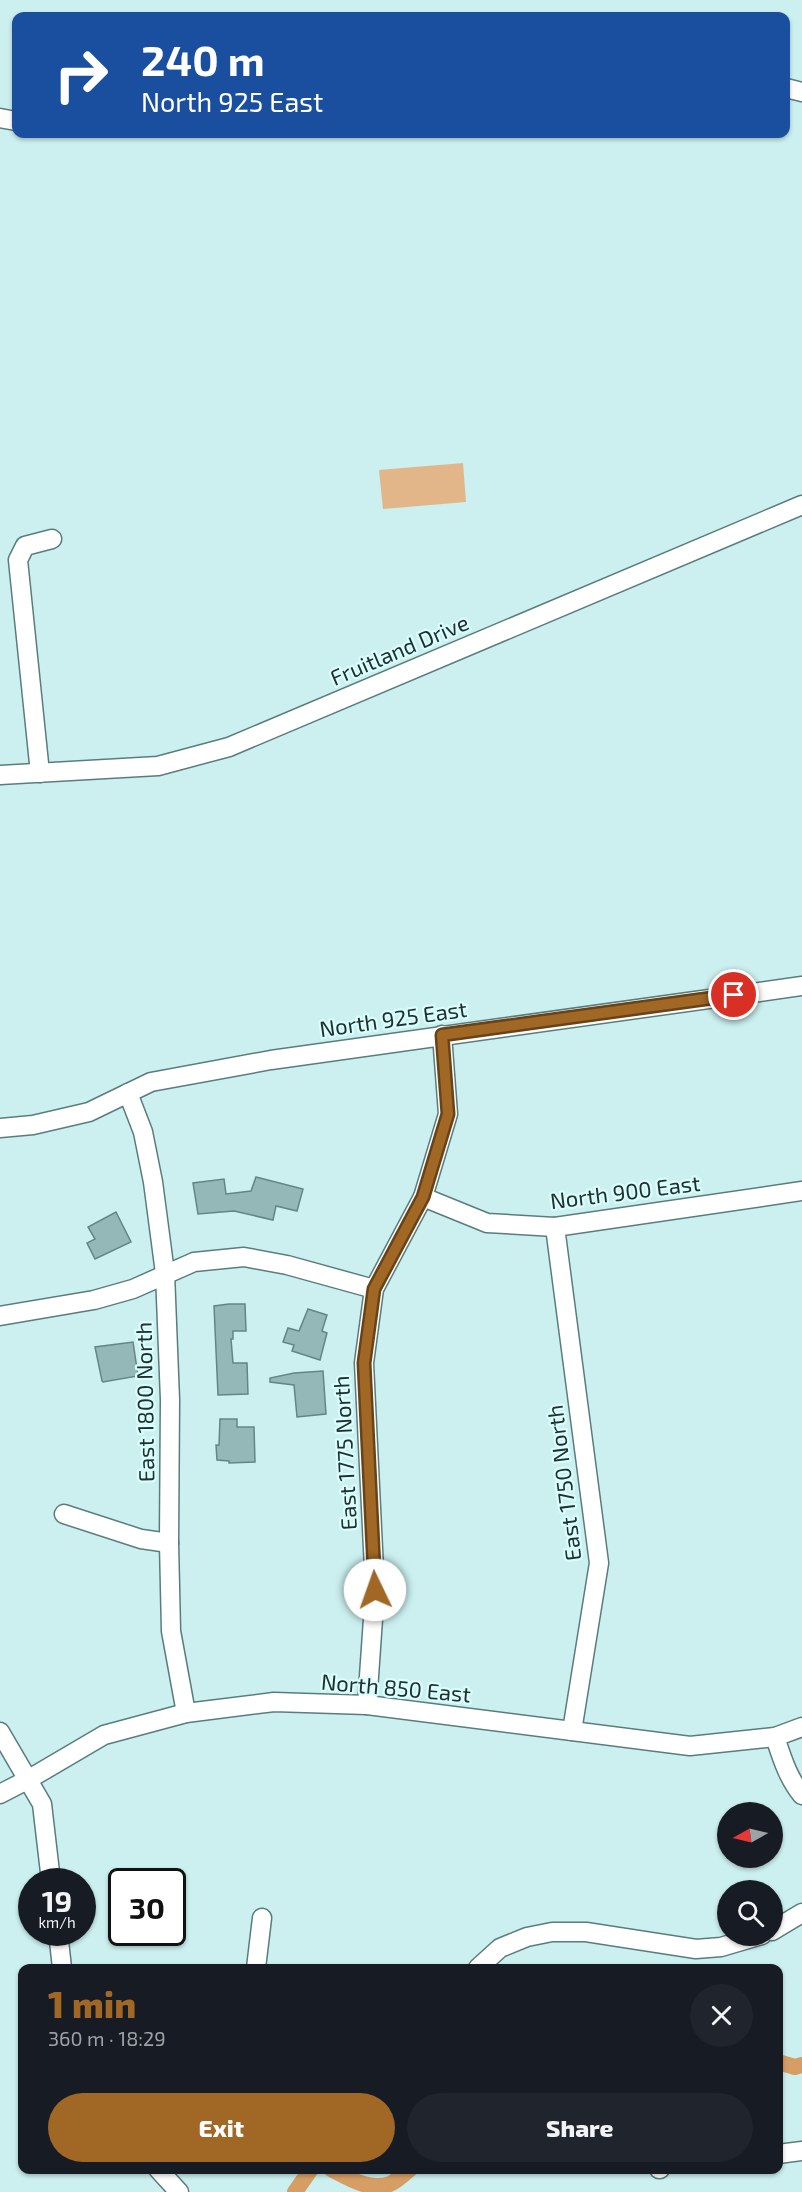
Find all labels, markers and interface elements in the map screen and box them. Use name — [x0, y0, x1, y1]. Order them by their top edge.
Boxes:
text: 240 m — [141, 34, 265, 84]
icon: right — [42, 36, 120, 114]
text: North 925 East — [141, 85, 323, 117]
street label: Fruitland Drive — [326, 608, 472, 690]
pin — [708, 969, 759, 1020]
icon: arrive — [717, 978, 750, 1011]
street label: North 925 East — [318, 995, 468, 1041]
street label: North 900 East — [549, 1169, 701, 1213]
street label: East 1800 North — [130, 1322, 158, 1482]
street label: East 1775 North — [327, 1375, 361, 1531]
street label: East 1750 North — [541, 1404, 585, 1562]
position arrow — [343, 1558, 407, 1622]
street label: North 850 East — [320, 1668, 472, 1706]
north arrow — [717, 1802, 783, 1868]
map controls — [717, 1802, 783, 1946]
speed limit sign: 30 — [108, 1868, 186, 1946]
button: search — [717, 1880, 783, 1946]
text: 19 — [42, 1882, 72, 1918]
text: km/h — [38, 1913, 76, 1931]
text: 1 min — [48, 1982, 136, 2025]
button: close — [690, 1984, 753, 2047]
text: 360 m · 18:29 — [48, 2026, 166, 2050]
button: Exit — [48, 2093, 395, 2162]
button: Share — [407, 2093, 753, 2162]

